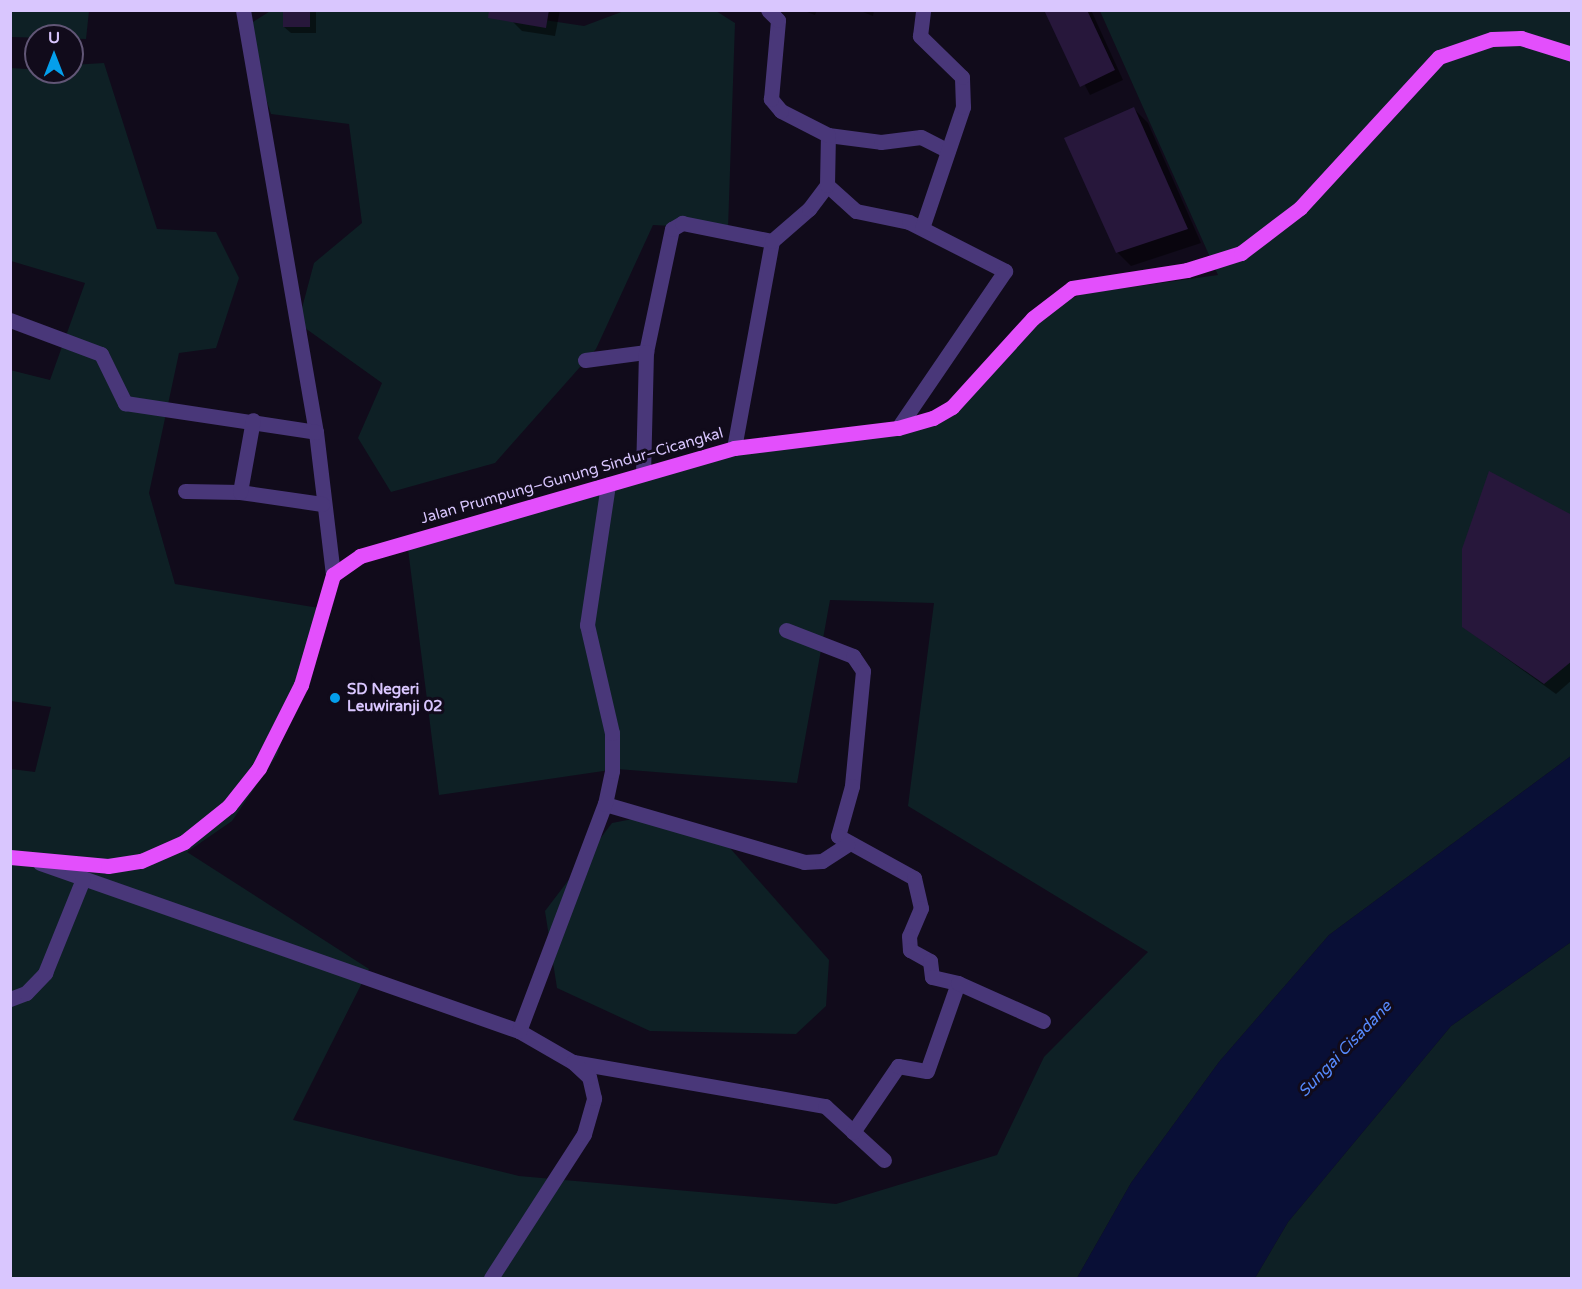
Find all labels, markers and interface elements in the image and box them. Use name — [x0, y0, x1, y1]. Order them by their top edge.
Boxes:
north arrow — [24, 24, 84, 84]
text: U — [48, 28, 60, 48]
street label: Jalan Prumpung–Gunung Sindur–Cicangkal — [419, 424, 725, 528]
place label: SD Negeri Leuwiranji 02 — [347, 680, 442, 715]
marker: SD Negeri Leuwiranji 02 — [328, 691, 342, 705]
water label: Sungai Cisadane — [1294, 997, 1396, 1101]

